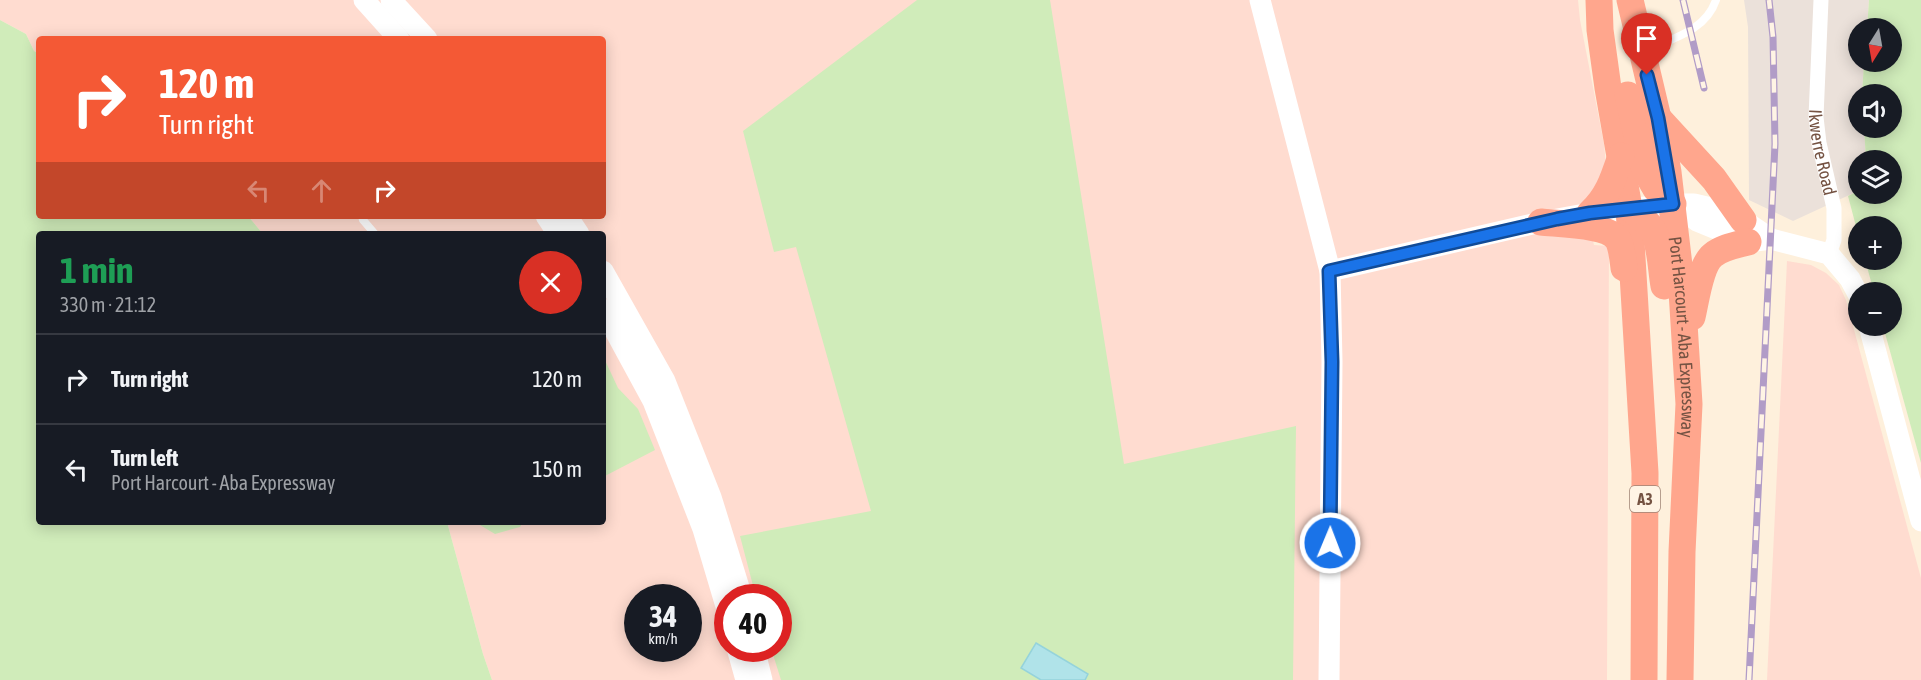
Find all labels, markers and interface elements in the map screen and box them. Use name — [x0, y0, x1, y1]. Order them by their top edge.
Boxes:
pin — [1621, 13, 1672, 75]
north arrow — [1848, 18, 1902, 72]
map controls — [1848, 18, 1902, 336]
icon: arrive — [1630, 22, 1663, 55]
text: 120 m — [159, 59, 254, 107]
icon: right — [60, 60, 138, 138]
button: sound — [1848, 84, 1902, 138]
text: Turn right — [159, 109, 254, 140]
street label: Ikwerre Road — [1805, 109, 1841, 197]
button: layers — [1848, 150, 1902, 204]
icon: left — [242, 174, 275, 207]
icon: ahead — [305, 174, 338, 207]
icon: right — [368, 174, 401, 207]
button: + — [1848, 216, 1902, 270]
street label: Port Harcourt - Aba Expressway — [1665, 235, 1700, 438]
text: 1 min — [60, 249, 134, 291]
button: close — [519, 251, 582, 314]
button: − — [1848, 282, 1902, 336]
text: 330 m · 21:12 — [60, 293, 156, 316]
icon: right — [60, 363, 93, 396]
text: Turn right — [111, 366, 188, 392]
text: 120 m — [532, 366, 582, 392]
text: Turn left — [111, 445, 178, 471]
icon: left — [60, 453, 93, 486]
text: 150 m — [532, 456, 582, 482]
text: Port Harcourt - Aba Expressway — [111, 471, 335, 494]
road number: A3 — [1630, 486, 1660, 512]
position arrow — [1298, 511, 1362, 575]
speed limit sign: 40 — [714, 584, 792, 662]
text: 34 — [649, 599, 677, 633]
text: km/h — [648, 630, 678, 647]

